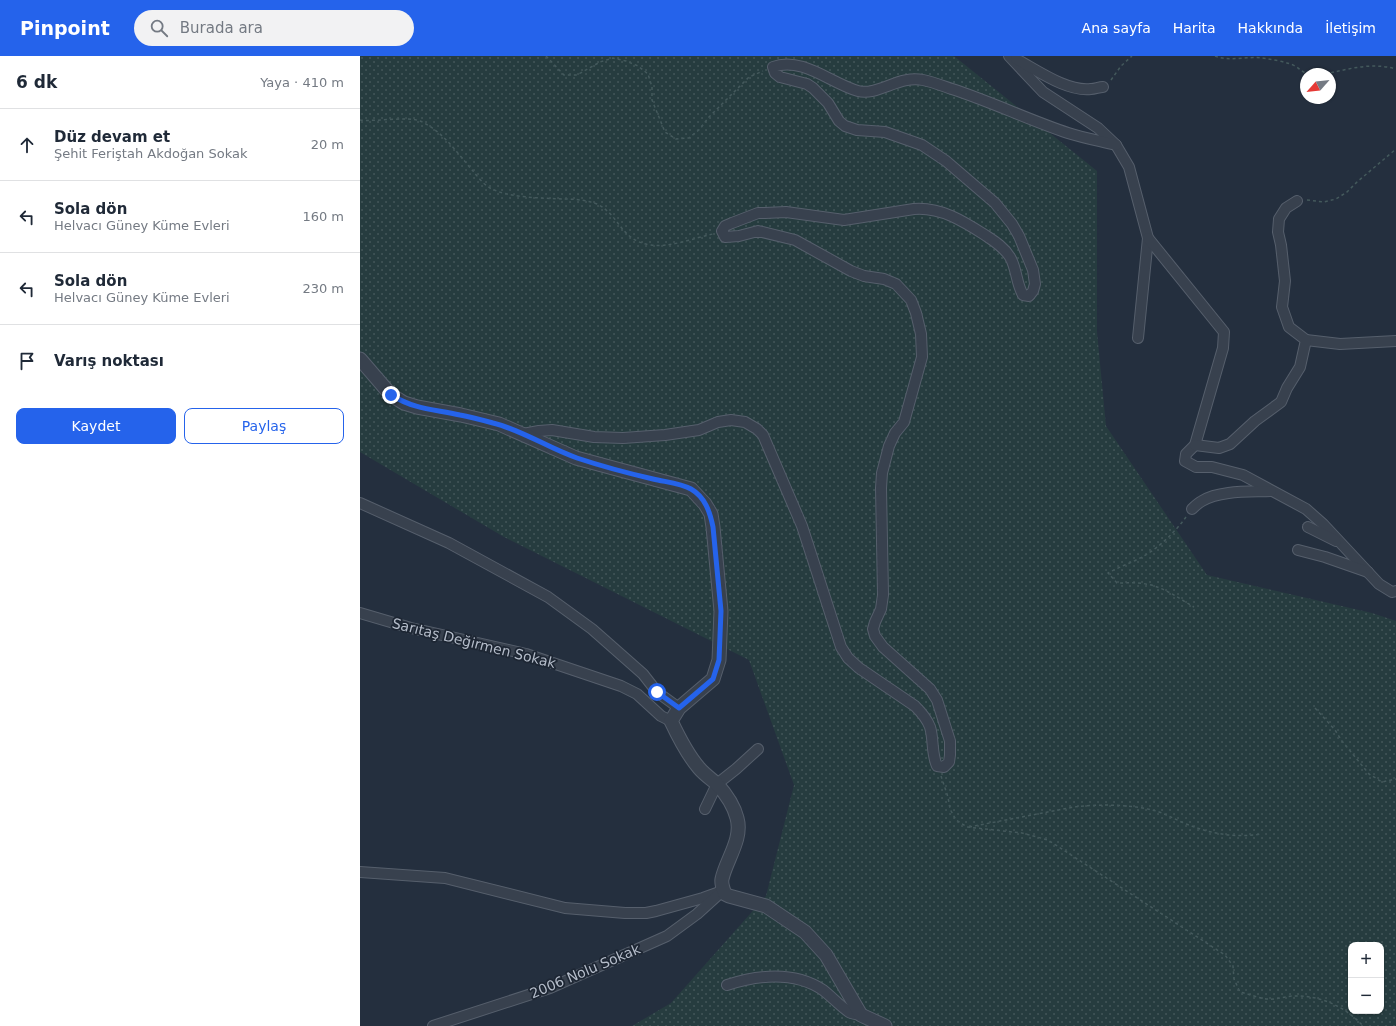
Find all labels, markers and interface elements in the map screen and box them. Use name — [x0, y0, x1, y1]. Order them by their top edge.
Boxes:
search box — [134, 10, 414, 46]
text: Pinpoint — [20, 17, 110, 39]
icon: search — [148, 17, 170, 39]
text: Burada ara — [180, 19, 263, 37]
text: Ana sayfa — [1082, 20, 1151, 36]
text: Harita — [1173, 20, 1216, 36]
text: Hakkında — [1238, 20, 1303, 36]
text: İletişim — [1325, 20, 1376, 36]
north arrow — [1300, 68, 1336, 104]
text: 6 dk — [16, 72, 57, 92]
text: Yaya · 410 m — [260, 75, 344, 90]
text: Düz devam et — [54, 128, 170, 146]
icon: ahead — [16, 134, 38, 156]
text: 20 m — [311, 137, 344, 152]
text: Şehit Feriştah Akdoğan Sokak — [54, 146, 247, 161]
text: Sola dön — [54, 200, 127, 218]
icon: left — [16, 206, 38, 228]
text: 160 m — [302, 209, 344, 224]
text: Helvacı Güney Küme Evleri — [54, 218, 230, 233]
text: Sola dön — [54, 272, 127, 290]
icon: left — [16, 278, 38, 300]
text: 230 m — [302, 281, 344, 296]
text: Helvacı Güney Küme Evleri — [54, 290, 230, 305]
icon: arrive — [16, 350, 38, 372]
text: Varış noktası — [54, 352, 164, 370]
route end — [382, 386, 400, 404]
button: Kaydet — [16, 408, 176, 444]
button: Paylaş — [184, 408, 344, 444]
street label: Sarıtaş Değirmen Sokak — [390, 615, 558, 671]
route start — [648, 683, 666, 701]
street label: 2006 Nolu Sokak — [527, 940, 643, 1001]
map controls — [1348, 942, 1384, 1014]
button: + — [1348, 942, 1384, 978]
button: − — [1348, 978, 1384, 1014]

